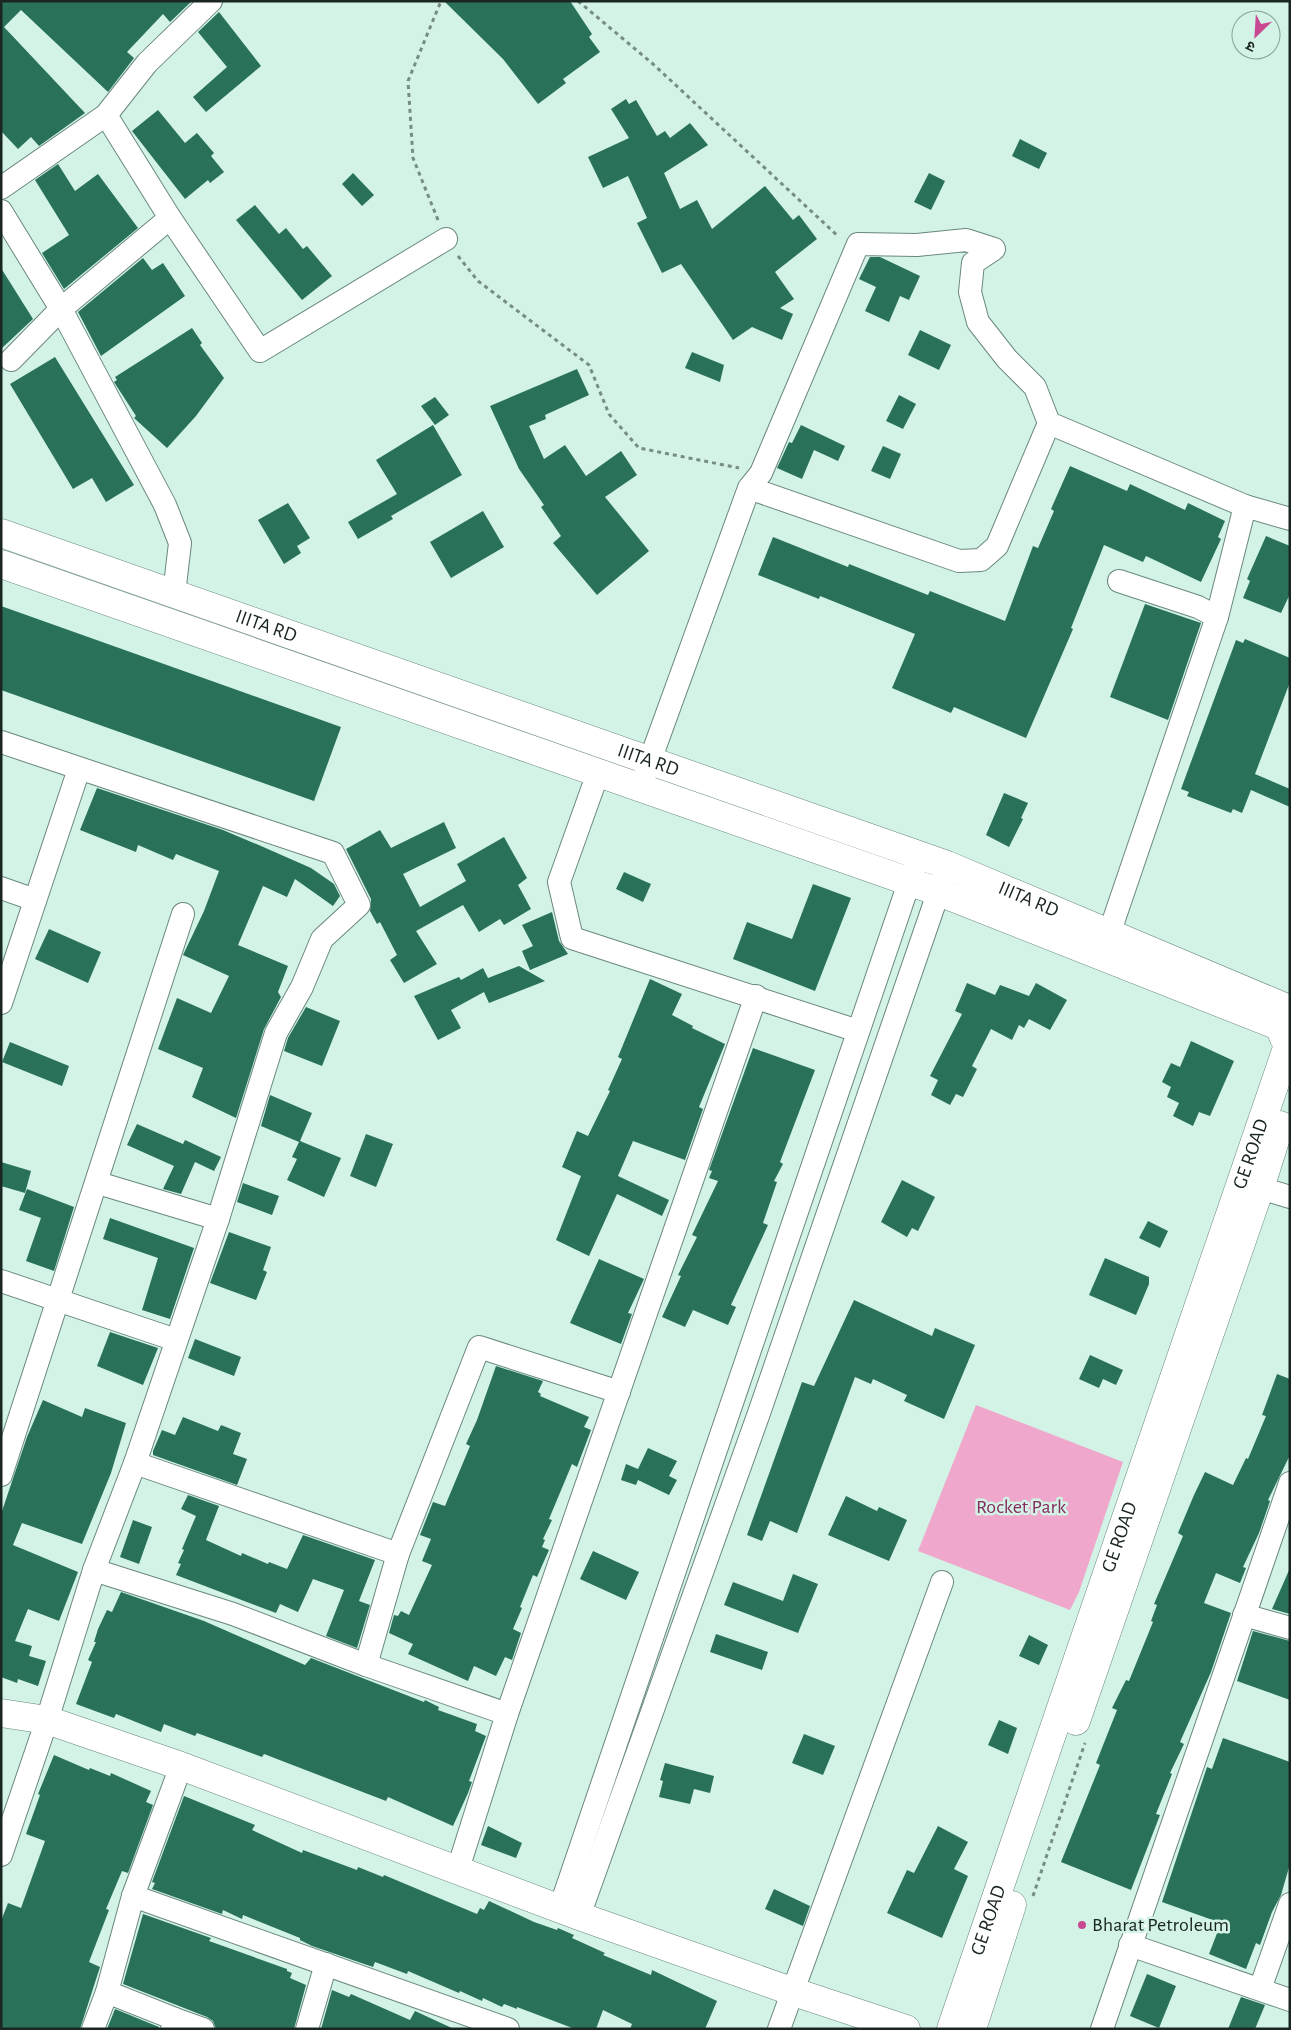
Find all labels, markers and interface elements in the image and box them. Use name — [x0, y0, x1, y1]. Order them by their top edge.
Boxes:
north arrow — [1231, 10, 1281, 60]
text: उ — [1244, 37, 1258, 54]
street label: IIITA RD — [233, 606, 299, 646]
street label: IIITA RD — [615, 740, 682, 780]
street label: IIITA RD — [995, 878, 1062, 921]
street label: GE ROAD — [1229, 1116, 1272, 1192]
park label: Rocket Park — [976, 1497, 1066, 1517]
street label: GE ROAD — [1098, 1499, 1141, 1575]
street label: GE ROAD — [967, 1882, 1010, 1958]
place label: Bharat Petroleum — [1092, 1915, 1229, 1935]
marker: Bharat Petroleum — [1076, 1919, 1088, 1931]

